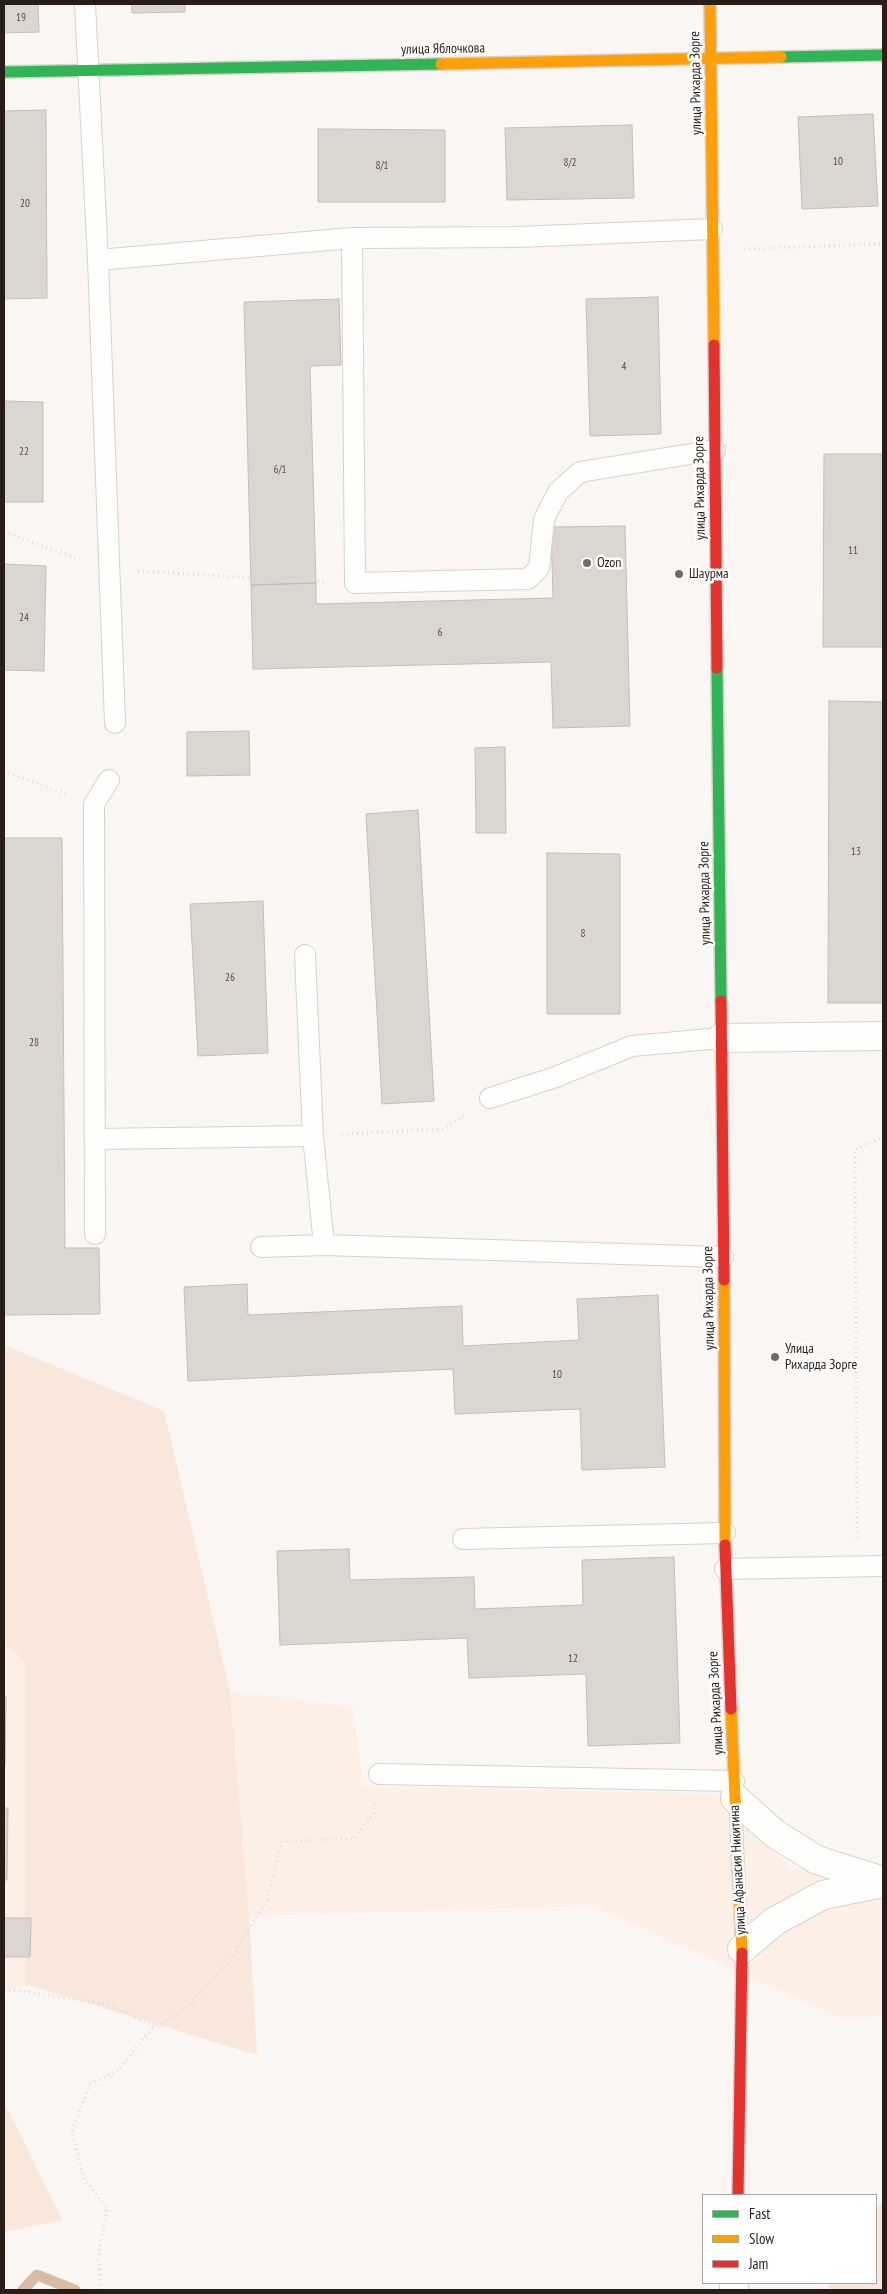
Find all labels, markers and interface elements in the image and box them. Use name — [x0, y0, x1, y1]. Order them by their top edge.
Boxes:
house number: 19 — [16, 11, 26, 25]
street label: улица Рихарда Зорге — [687, 31, 705, 135]
street label: улица Яблочкова — [401, 40, 485, 58]
house number: 10 — [833, 155, 843, 169]
house number: 8/2 — [563, 156, 577, 170]
house number: 8/1 — [375, 159, 389, 173]
house number: 20 — [20, 197, 30, 211]
house number: 4 — [622, 360, 626, 374]
street label: улица Рихарда Зорге — [691, 436, 709, 540]
house number: 22 — [19, 445, 29, 459]
house number: 6/1 — [273, 463, 287, 477]
house number: 11 — [848, 544, 858, 558]
place label: Ozon — [597, 555, 622, 571]
marker: Ozon — [581, 557, 593, 569]
place label: Шаурма — [689, 566, 729, 582]
marker: Шаурма — [673, 568, 685, 580]
house number: 24 — [19, 611, 29, 625]
house number: 6 — [438, 626, 442, 640]
street label: улица Рихарда Зорге — [696, 841, 714, 945]
house number: 13 — [851, 845, 861, 859]
house number: 8 — [581, 927, 585, 941]
house number: 26 — [225, 971, 235, 985]
house number: 28 — [29, 1036, 39, 1050]
street label: улица Рихарда Зорге — [700, 1246, 718, 1350]
place label: Улица Рихарда Зорге — [785, 1341, 857, 1374]
marker: Улица Рихарда Зорге — [769, 1351, 781, 1363]
house number: 10 — [552, 1368, 562, 1382]
street label: улица Рихарда Зорге — [705, 1651, 727, 1755]
house number: 12 — [568, 1652, 578, 1666]
street label: улица Афанасия Никитина — [726, 1805, 750, 1935]
legend — [702, 2194, 877, 2284]
text: Fast — [749, 2204, 770, 2223]
text: Slow — [749, 2229, 774, 2248]
text: Jam — [749, 2254, 768, 2273]

